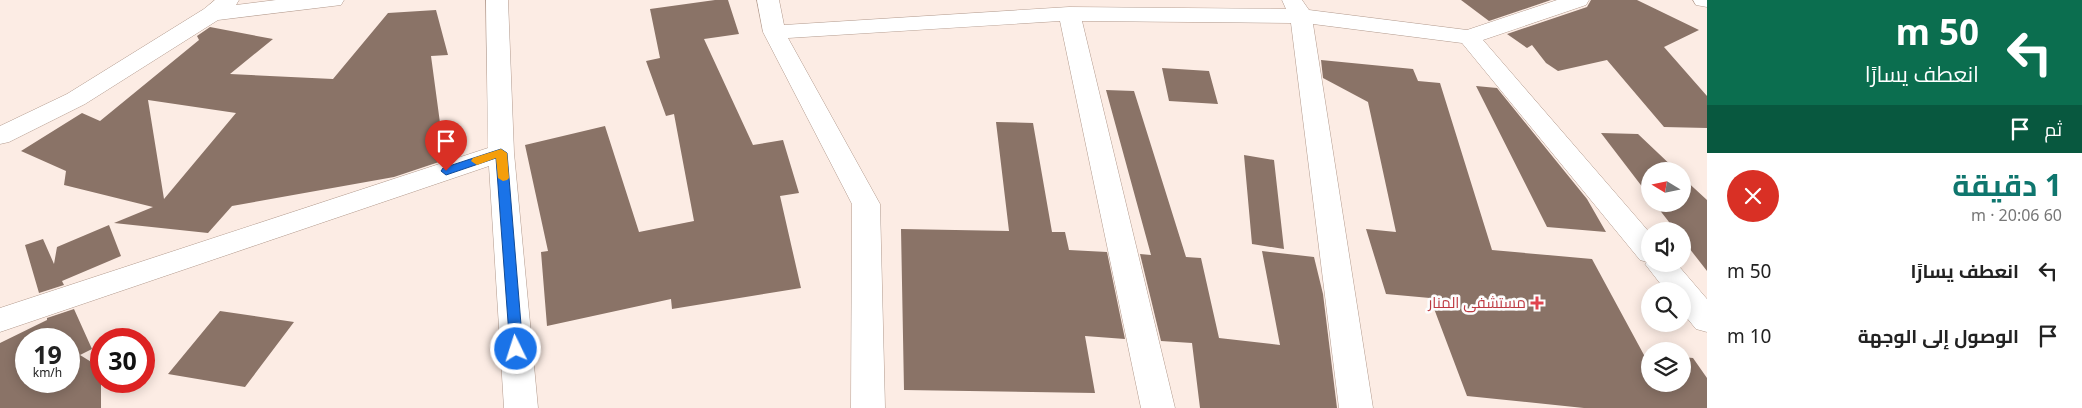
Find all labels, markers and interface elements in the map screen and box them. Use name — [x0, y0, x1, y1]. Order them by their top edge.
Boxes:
text: 50 m — [1896, 8, 1979, 55]
icon: left — [1997, 20, 2062, 85]
text: انعطف يسارًا — [1865, 58, 1979, 88]
icon: arrive — [2006, 115, 2034, 143]
text: ثم — [2044, 116, 2062, 142]
pin — [425, 120, 467, 171]
icon: arrive — [432, 127, 460, 155]
north arrow — [1641, 162, 1691, 212]
map controls — [1641, 162, 1691, 392]
text: 1 دقيقة — [1952, 164, 2062, 205]
button: close — [1727, 170, 1779, 222]
text: 60 m · 20:06 — [1971, 204, 2062, 226]
button: sound — [1641, 222, 1691, 272]
icon: left — [2034, 257, 2062, 285]
text: 50 m — [1727, 258, 1771, 284]
text: انعطف يسارًا — [1910, 258, 2019, 284]
button: search — [1641, 282, 1691, 332]
place label: مستشفى المنار — [1427, 292, 1526, 313]
marker: مستشفى المنار — [1530, 296, 1544, 310]
position arrow — [489, 322, 541, 374]
icon: arrive — [2034, 322, 2062, 350]
text: 10 m — [1727, 323, 1771, 349]
text: الوصول إلى الوجهة — [1858, 323, 2019, 349]
speed limit sign: 30 — [90, 328, 155, 393]
text: 19 — [33, 337, 62, 371]
button: layers — [1641, 342, 1691, 392]
text: km/h — [33, 364, 62, 381]

